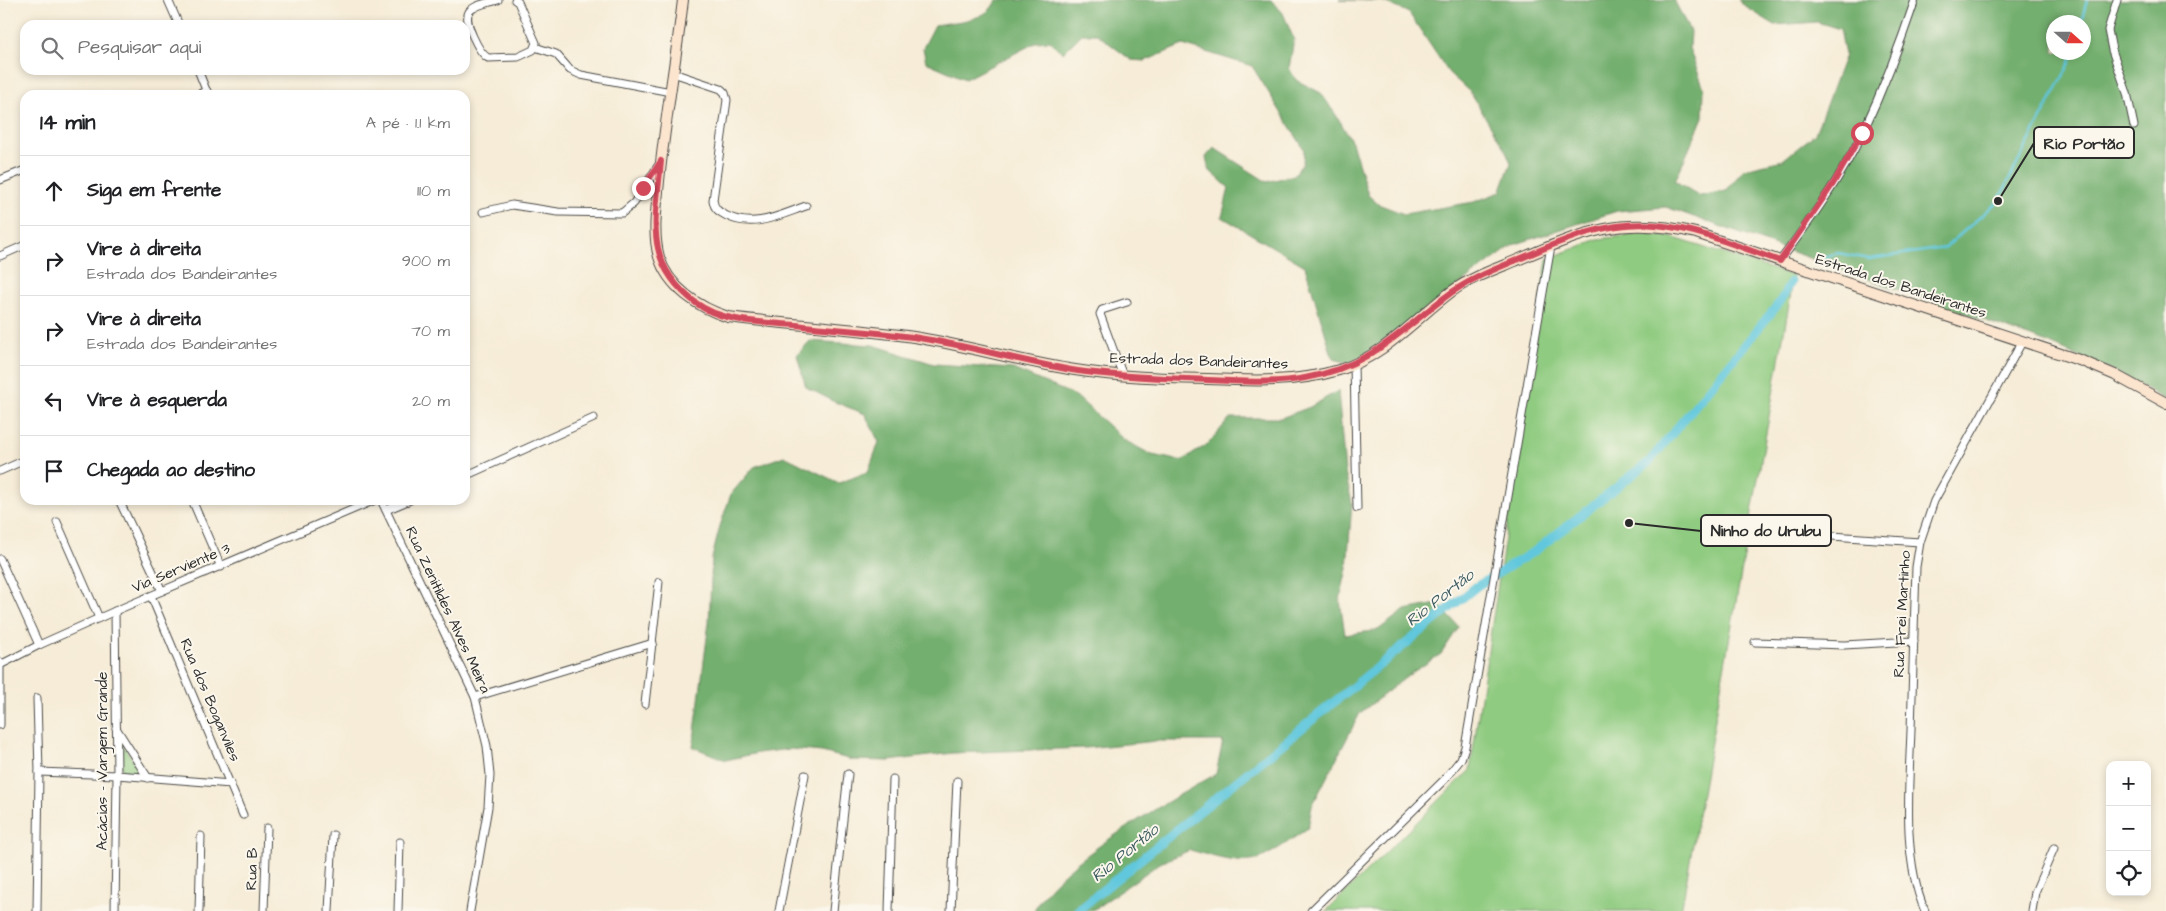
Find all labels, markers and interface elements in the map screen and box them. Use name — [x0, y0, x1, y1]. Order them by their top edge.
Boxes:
north arrow — [2046, 15, 2091, 60]
search box — [20, 20, 470, 75]
icon: search — [38, 34, 66, 62]
text: Pesquisar aqui — [78, 34, 201, 61]
text: 14 min — [40, 108, 95, 137]
text: A pé · 1.1 km — [366, 112, 450, 134]
route start — [1851, 122, 1874, 145]
callout: Rio Portão — [2034, 127, 2134, 158]
text: Rio Portão — [2044, 133, 2125, 155]
icon: ahead — [40, 177, 68, 205]
text: Siga em frente — [87, 177, 221, 204]
route end — [632, 177, 655, 200]
text: 110 m — [417, 180, 450, 202]
text: Vire à direita — [87, 236, 201, 263]
icon: right — [40, 247, 68, 275]
street label: Estrada dos Bandeirantes — [1813, 248, 1990, 324]
text: 900 m — [402, 250, 450, 272]
text: Estrada dos Bandeirantes — [87, 263, 277, 285]
text: Vire à direita — [87, 306, 201, 333]
icon: right — [40, 317, 68, 345]
text: 70 m — [411, 320, 450, 342]
text: Estrada dos Bandeirantes — [87, 333, 277, 355]
street label: Estrada dos Bandeirantes — [1110, 347, 1289, 375]
icon: left — [40, 387, 68, 415]
text: Vire à esquerda — [87, 387, 227, 414]
text: 20 m — [412, 390, 450, 412]
icon: arrive — [40, 457, 68, 485]
text: Chegada ao destino — [87, 457, 255, 484]
callout: Ninho do Urubu — [1701, 515, 1831, 546]
text: Ninho do Urubu — [1711, 520, 1821, 542]
street label: Rua Zenitildes Alves Meira — [400, 523, 496, 697]
street label: Via Serviente 3 — [129, 538, 234, 598]
street label: Rua Frei Martinho — [1888, 549, 1916, 678]
water label: Rio Portão — [1401, 564, 1479, 632]
street label: Rua dos Boganviles — [174, 635, 246, 766]
street label: Acácias - Vargem Grande — [92, 672, 114, 850]
map controls — [2106, 761, 2151, 896]
button: + — [2106, 761, 2151, 806]
button: − — [2106, 806, 2151, 851]
water label: Rio Portão — [1087, 818, 1164, 887]
street label: Rua B — [241, 847, 263, 891]
button: locate — [2106, 851, 2151, 896]

